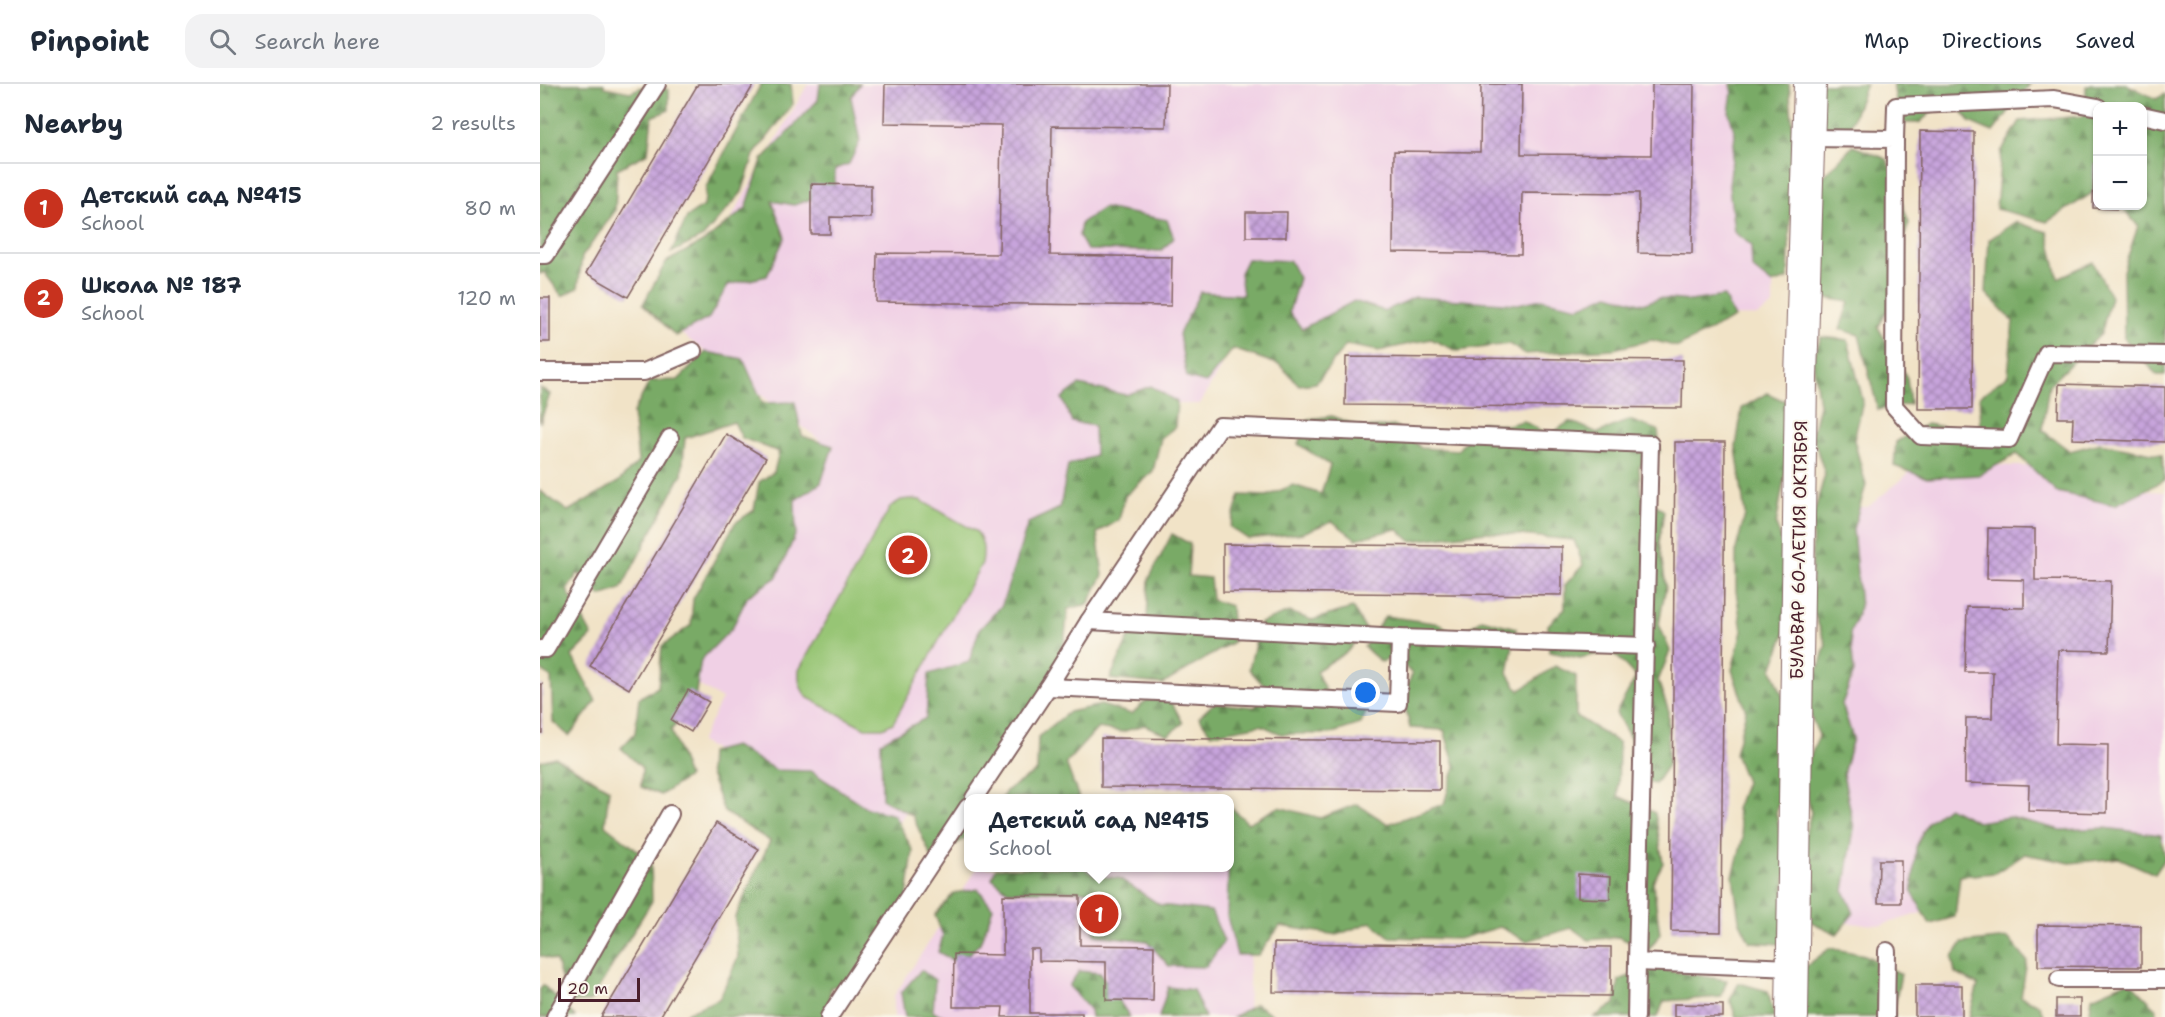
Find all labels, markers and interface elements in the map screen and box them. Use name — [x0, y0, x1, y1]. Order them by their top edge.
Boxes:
search box — [185, 14, 605, 68]
text: Pinpoint — [30, 22, 149, 60]
icon: search — [206, 25, 239, 58]
text: Search here — [254, 27, 380, 56]
text: Map — [1864, 27, 1909, 55]
text: Directions — [1942, 27, 2042, 55]
text: Saved — [2075, 27, 2135, 55]
map controls — [2093, 102, 2147, 210]
button: + — [2093, 102, 2147, 156]
text: Nearby — [24, 106, 123, 141]
text: 2 results — [430, 110, 516, 136]
button: − — [2093, 156, 2147, 210]
text: Детский сад №415 — [81, 181, 302, 210]
text: 1 — [39, 195, 48, 221]
text: 80 m — [464, 195, 516, 221]
text: School — [81, 210, 144, 236]
text: Школа № 187 — [81, 271, 242, 300]
text: 2 — [37, 285, 51, 311]
text: 120 m — [457, 285, 516, 311]
text: School — [81, 300, 144, 326]
street label: БУЛЬВАР 60-ЛЕТИЯ ОКТЯБРЯ — [1785, 420, 1813, 680]
pin: 2 — [888, 532, 928, 578]
your location — [1351, 678, 1380, 707]
popup — [964, 794, 1234, 872]
text: Детский сад №415 — [989, 806, 1209, 835]
text: School — [989, 835, 1052, 861]
pin: 1 — [1080, 892, 1118, 936]
scale bar — [558, 975, 640, 1002]
text: 20 m — [567, 978, 608, 999]

